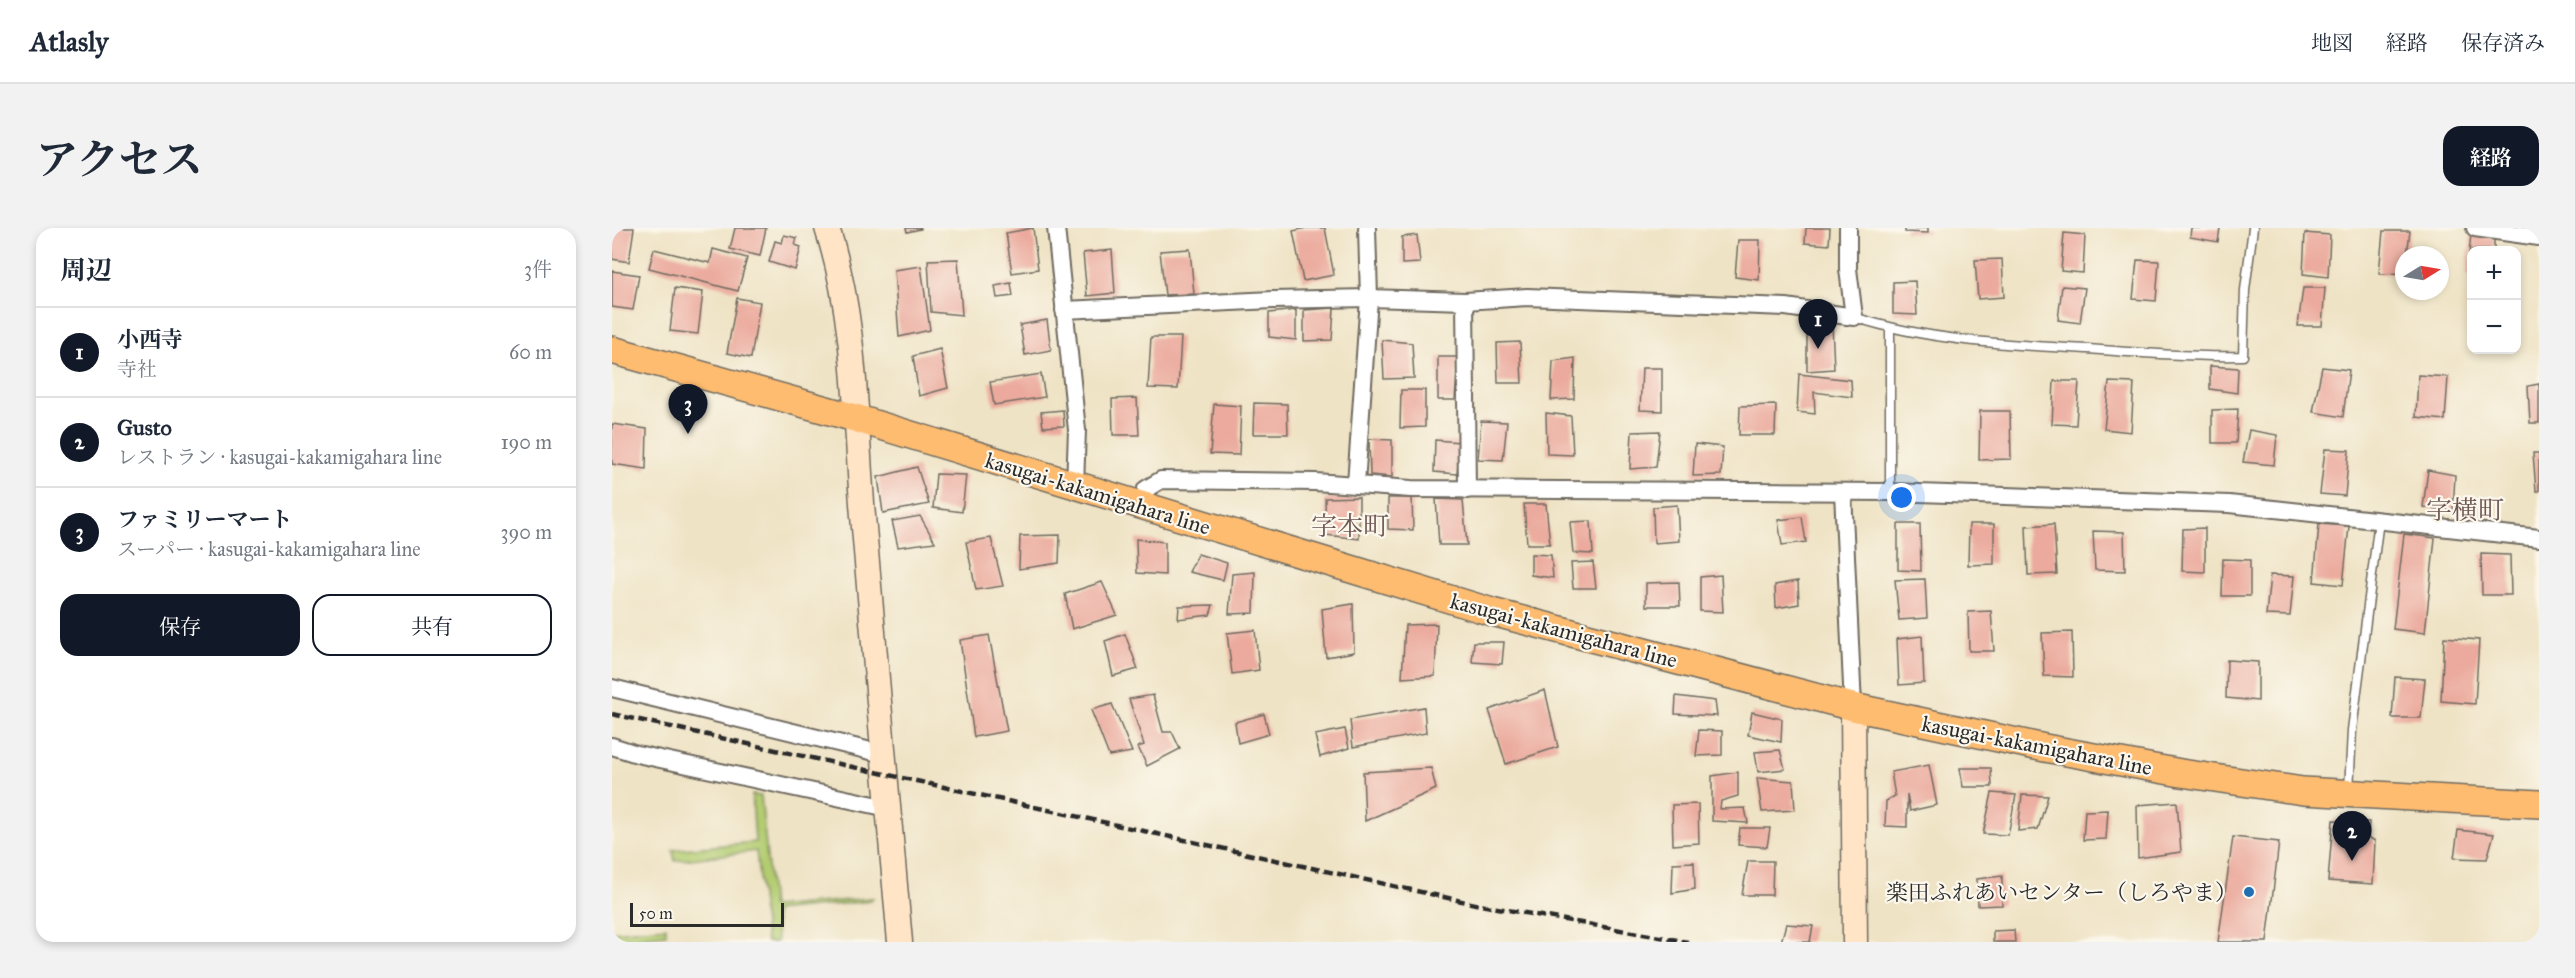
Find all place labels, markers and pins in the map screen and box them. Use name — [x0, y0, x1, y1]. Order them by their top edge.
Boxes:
pin: 1 — [1798, 300, 1838, 349]
pin: 3 — [668, 384, 708, 434]
pin: 2 — [2332, 812, 2372, 861]
place label: 楽田ふれあいセンター（しろやま） — [1886, 879, 2237, 906]
marker: 楽田ふれあいセンター（しろやま） — [2242, 885, 2256, 899]

